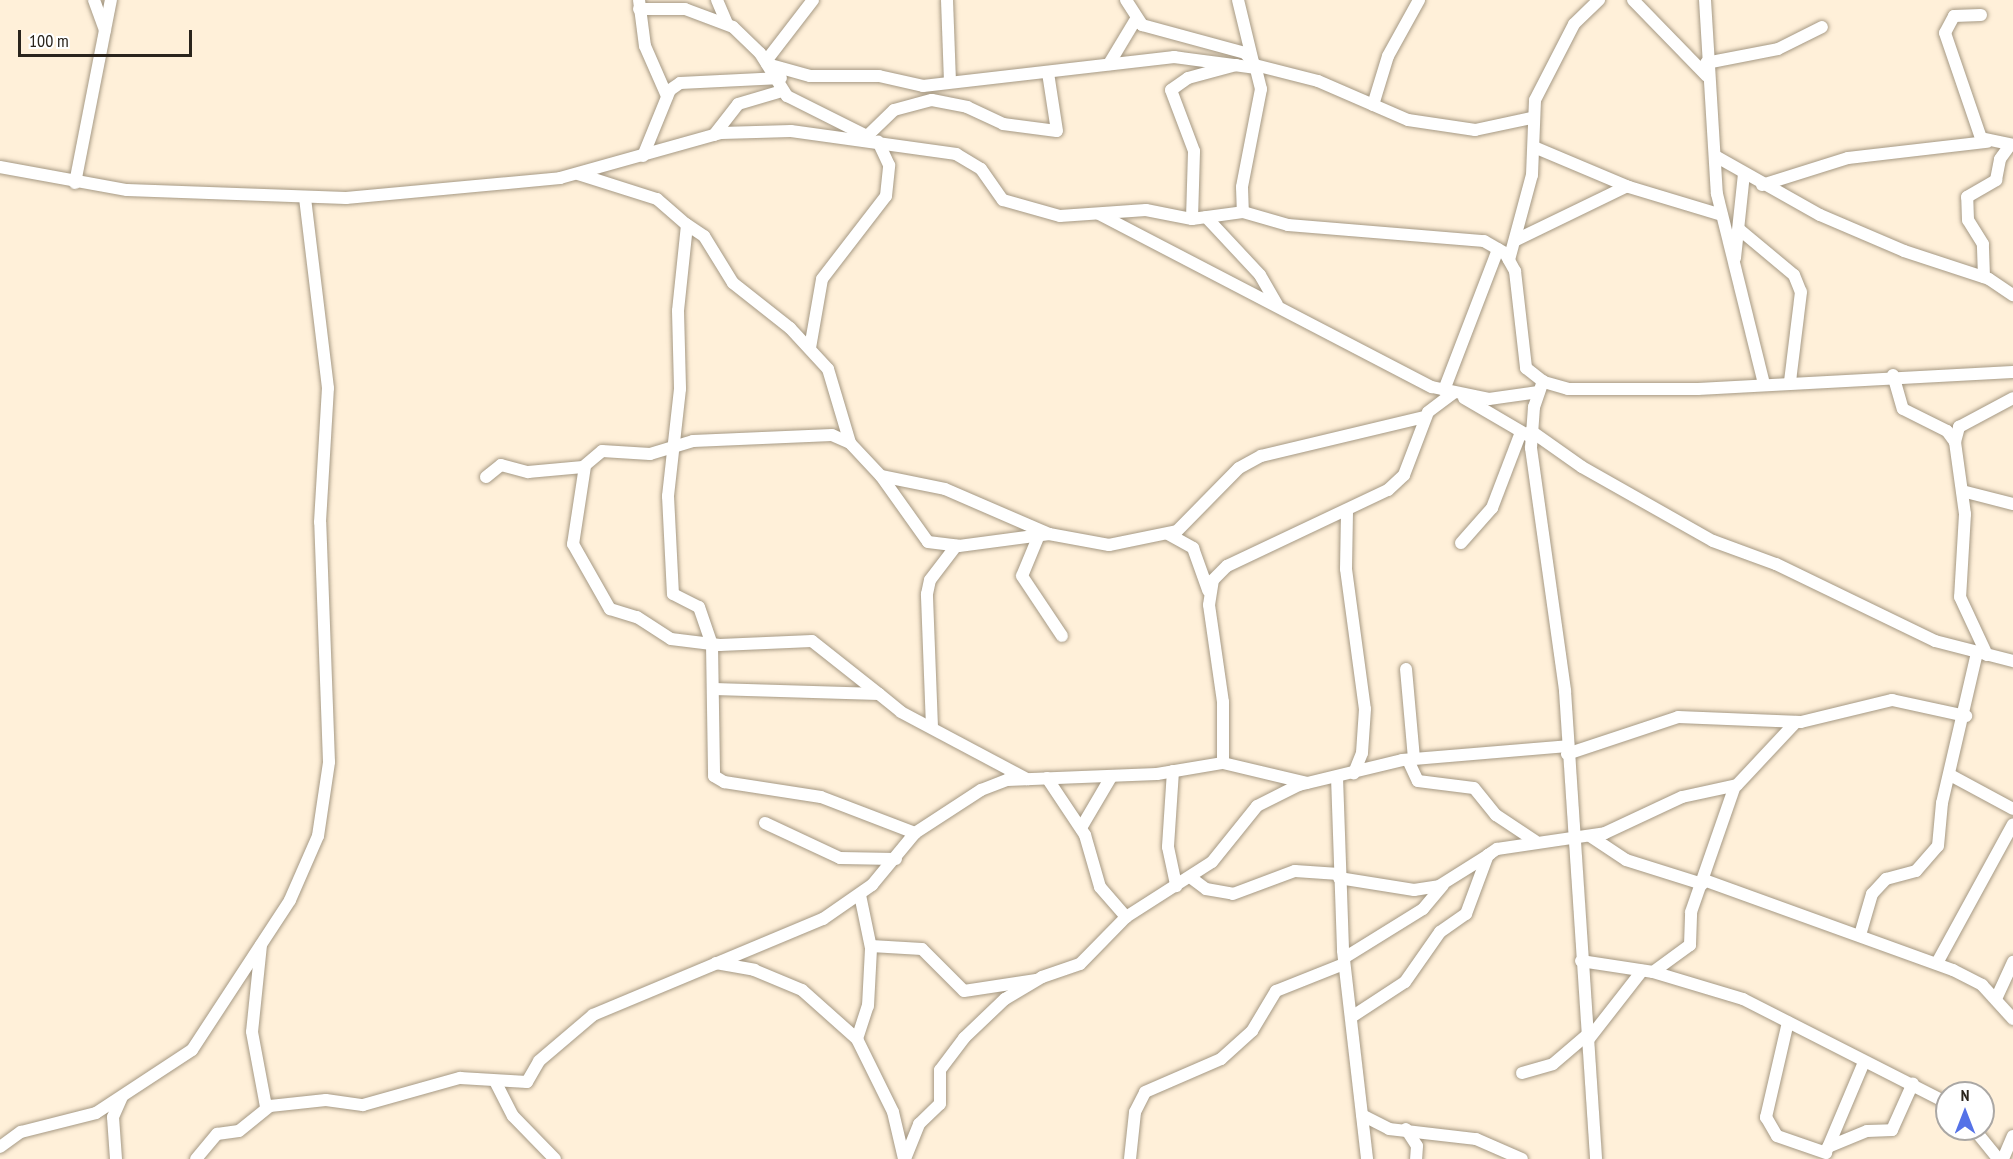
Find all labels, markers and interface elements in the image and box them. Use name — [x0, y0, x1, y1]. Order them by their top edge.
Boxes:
scale bar — [21, 18, 195, 56]
text: 100 m — [29, 29, 69, 52]
north arrow — [1935, 1081, 1995, 1141]
text: N — [1961, 1085, 1969, 1105]

